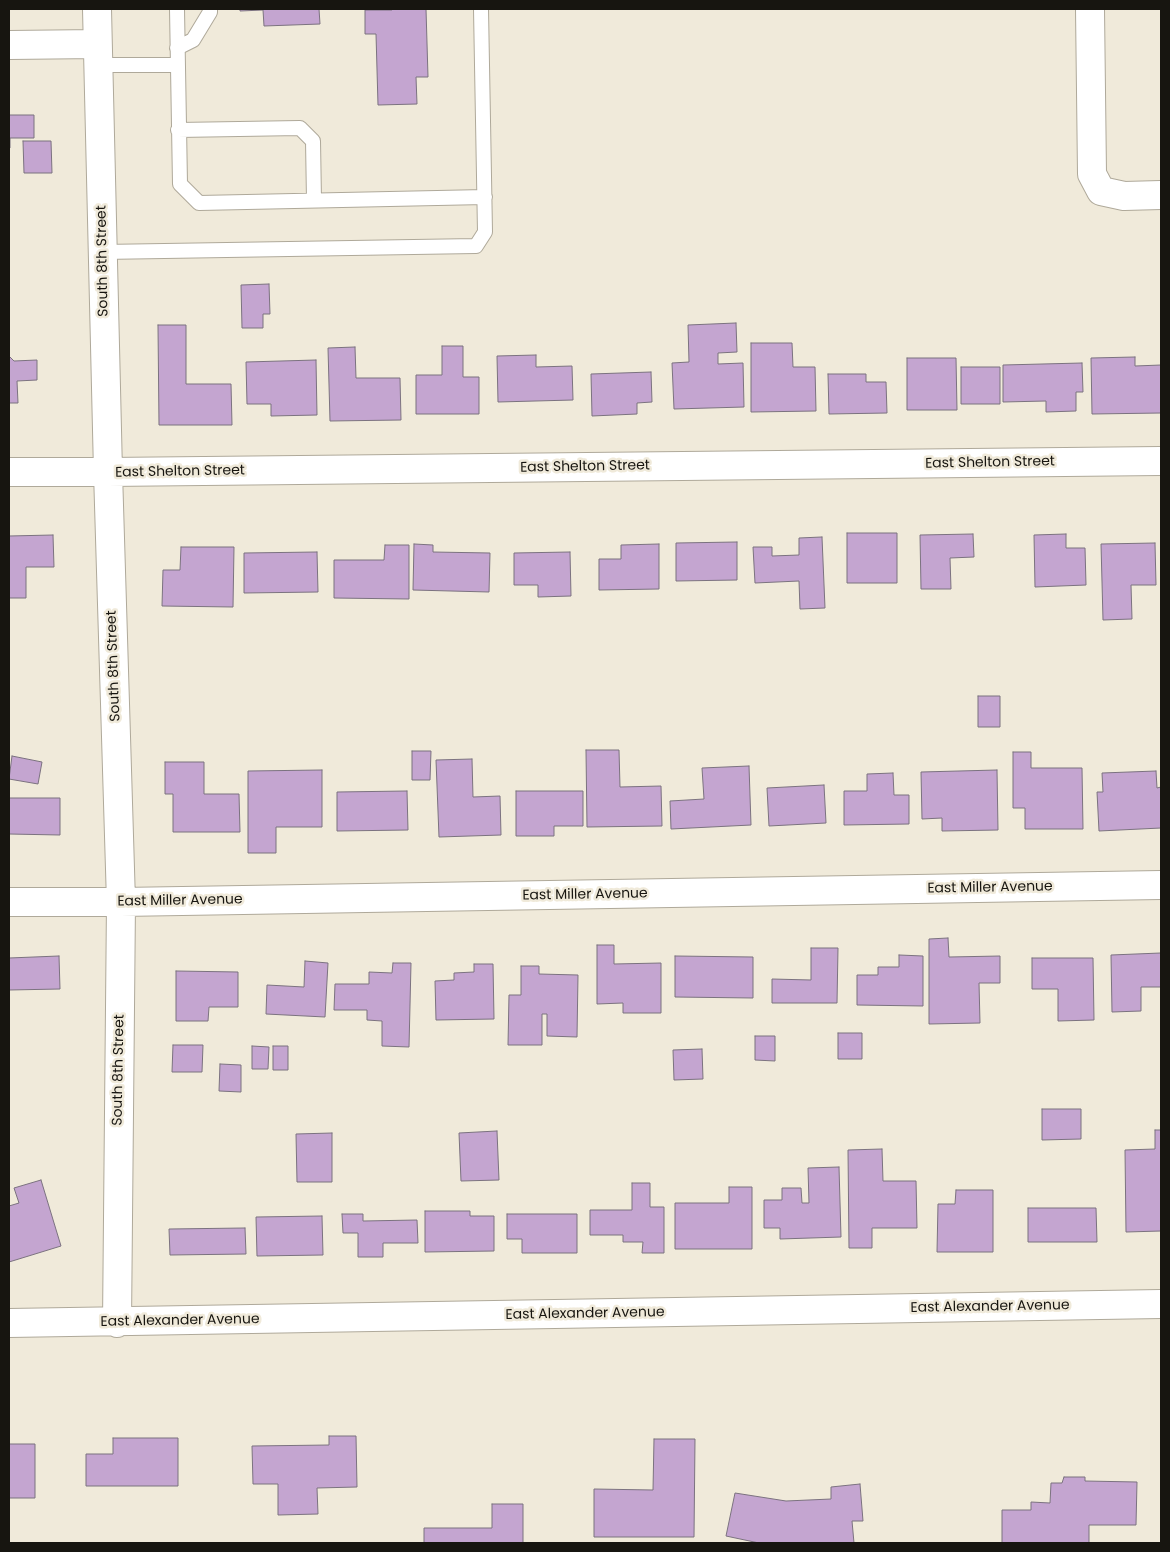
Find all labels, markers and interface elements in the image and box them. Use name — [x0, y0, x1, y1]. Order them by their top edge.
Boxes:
street label: South 8th Street — [94, 205, 112, 317]
street label: East Shelton Street — [925, 453, 1055, 473]
street label: East Shelton Street — [520, 457, 650, 477]
street label: East Shelton Street — [115, 462, 245, 482]
street label: South 8th Street — [104, 610, 124, 722]
street label: East Miller Avenue — [927, 879, 1053, 897]
street label: East Miller Avenue — [522, 886, 648, 904]
street label: East Miller Avenue — [117, 892, 243, 910]
street label: South 8th Street — [110, 1014, 128, 1126]
street label: East Alexander Avenue — [910, 1297, 1070, 1317]
street label: East Alexander Avenue — [505, 1304, 665, 1324]
street label: East Alexander Avenue — [100, 1311, 260, 1331]

